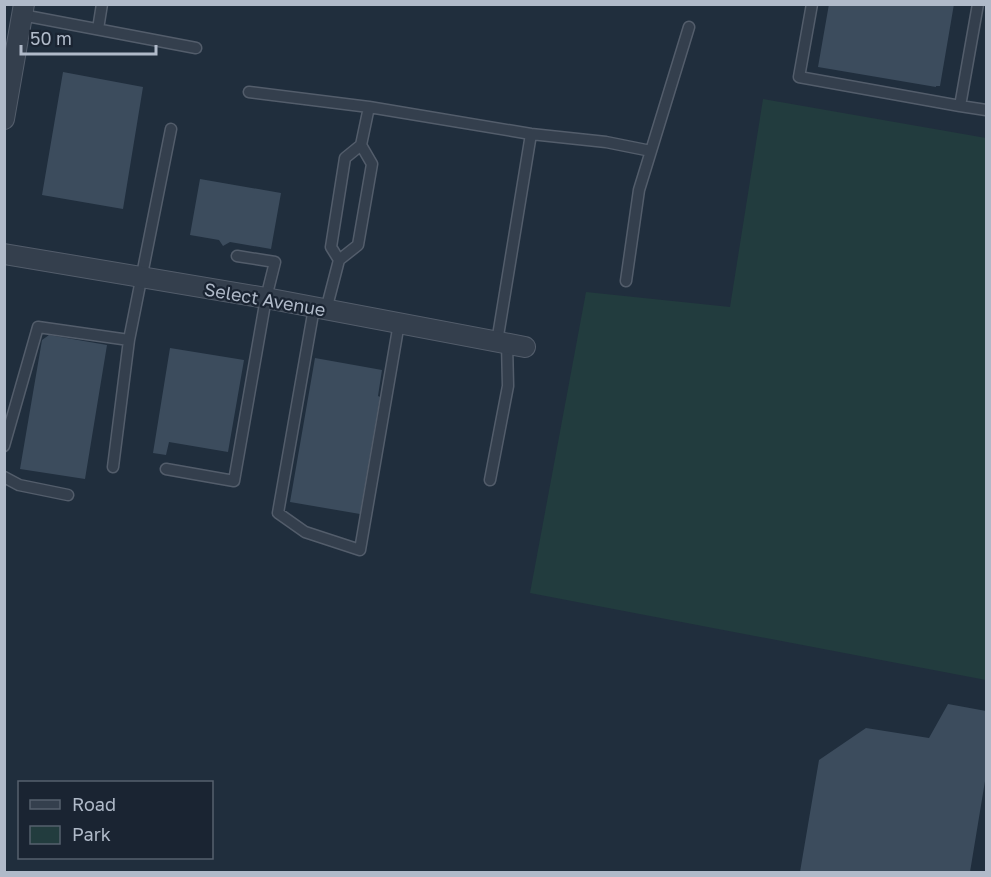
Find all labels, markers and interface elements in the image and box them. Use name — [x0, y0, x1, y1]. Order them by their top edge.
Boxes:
scale bar — [21, 18, 156, 56]
text: 50 m — [30, 27, 72, 49]
street label: Select Avenue — [203, 277, 327, 321]
legend — [18, 781, 213, 859]
text: Road — [72, 793, 116, 815]
text: Park — [72, 823, 111, 845]

